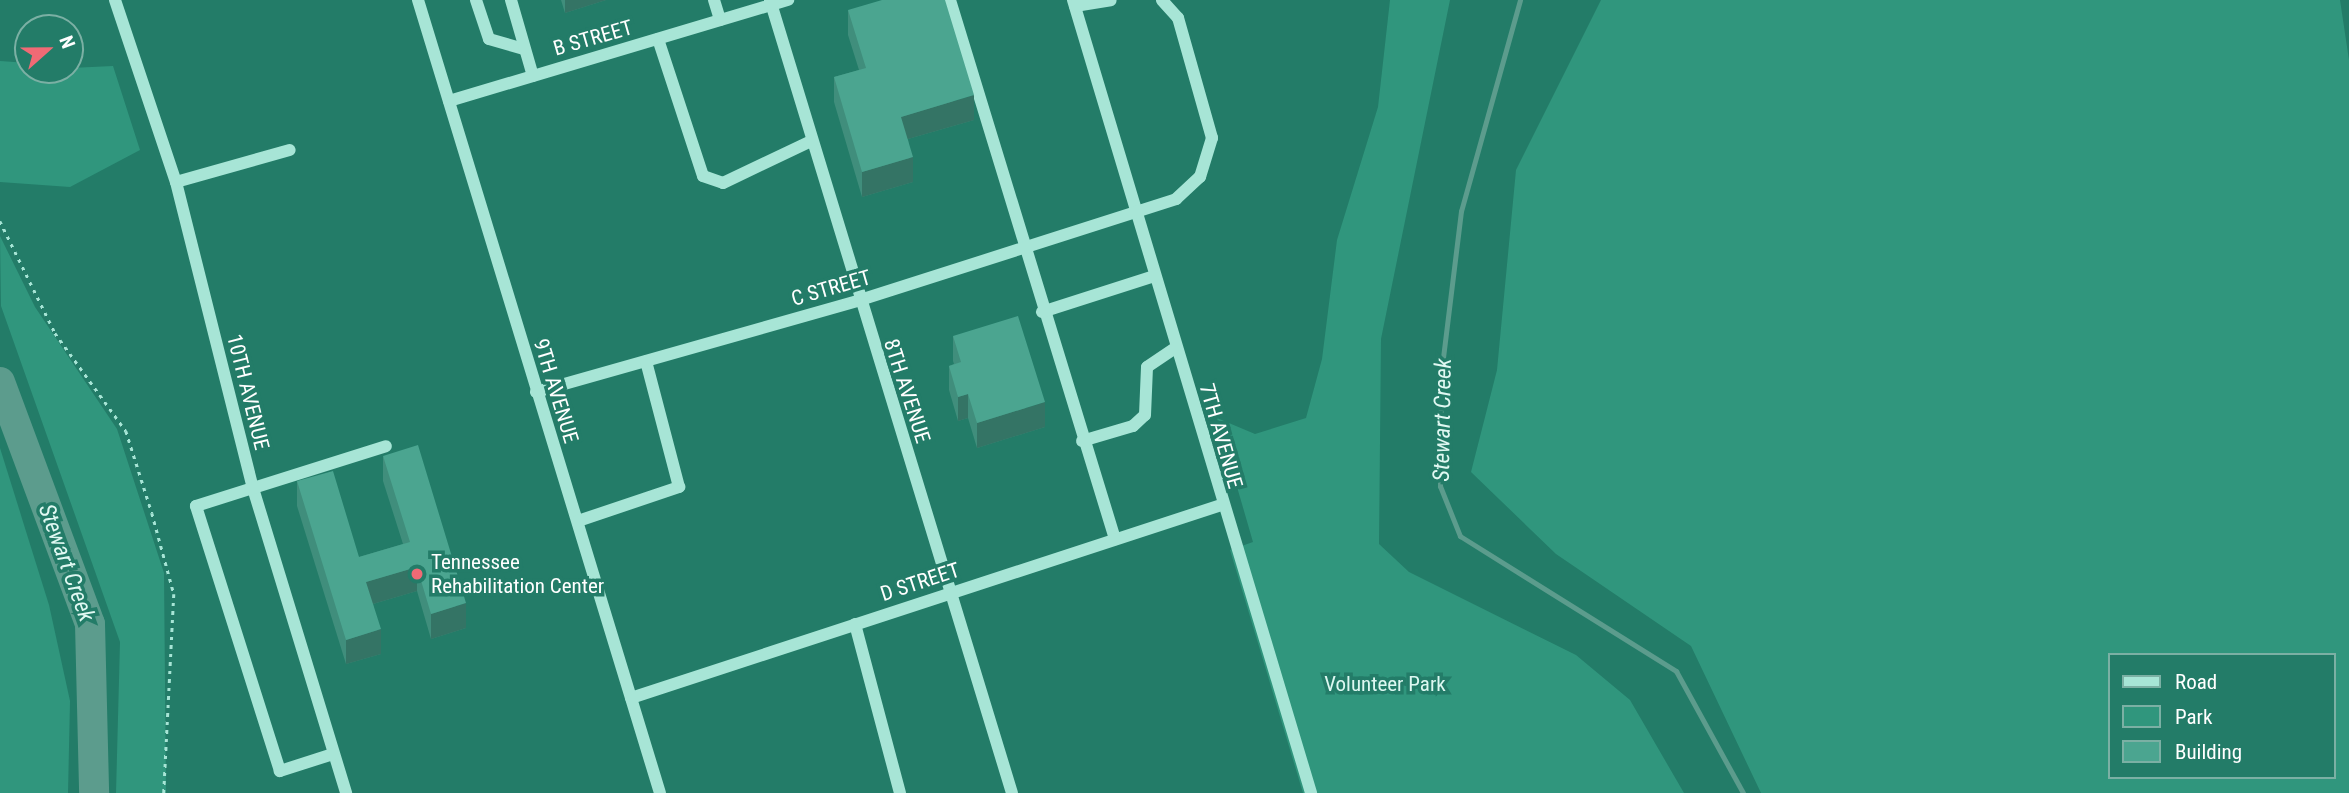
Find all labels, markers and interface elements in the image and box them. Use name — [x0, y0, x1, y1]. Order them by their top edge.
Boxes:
north arrow — [14, 14, 84, 84]
street label: B STREET — [550, 15, 636, 61]
text: N — [54, 32, 80, 52]
street label: C STREET — [788, 265, 874, 311]
street label: 10TH AVENUE — [221, 332, 275, 452]
street label: 9TH AVENUE — [528, 336, 584, 446]
street label: 8TH AVENUE — [878, 336, 936, 446]
water label: Stewart Creek — [1428, 358, 1458, 482]
street label: 7TH AVENUE — [1194, 381, 1248, 491]
water label: Stewart Creek — [32, 500, 100, 626]
place label: Tennessee Rehabilitation Center — [431, 549, 604, 599]
street label: D STREET — [877, 557, 963, 607]
marker: Tennessee Rehabilitation Center — [409, 566, 425, 582]
legend — [2108, 653, 2335, 779]
text: Road — [2175, 670, 2217, 694]
park label: Volunteer Park — [1324, 671, 1446, 697]
text: Park — [2175, 705, 2212, 729]
text: Building — [2175, 740, 2242, 764]

